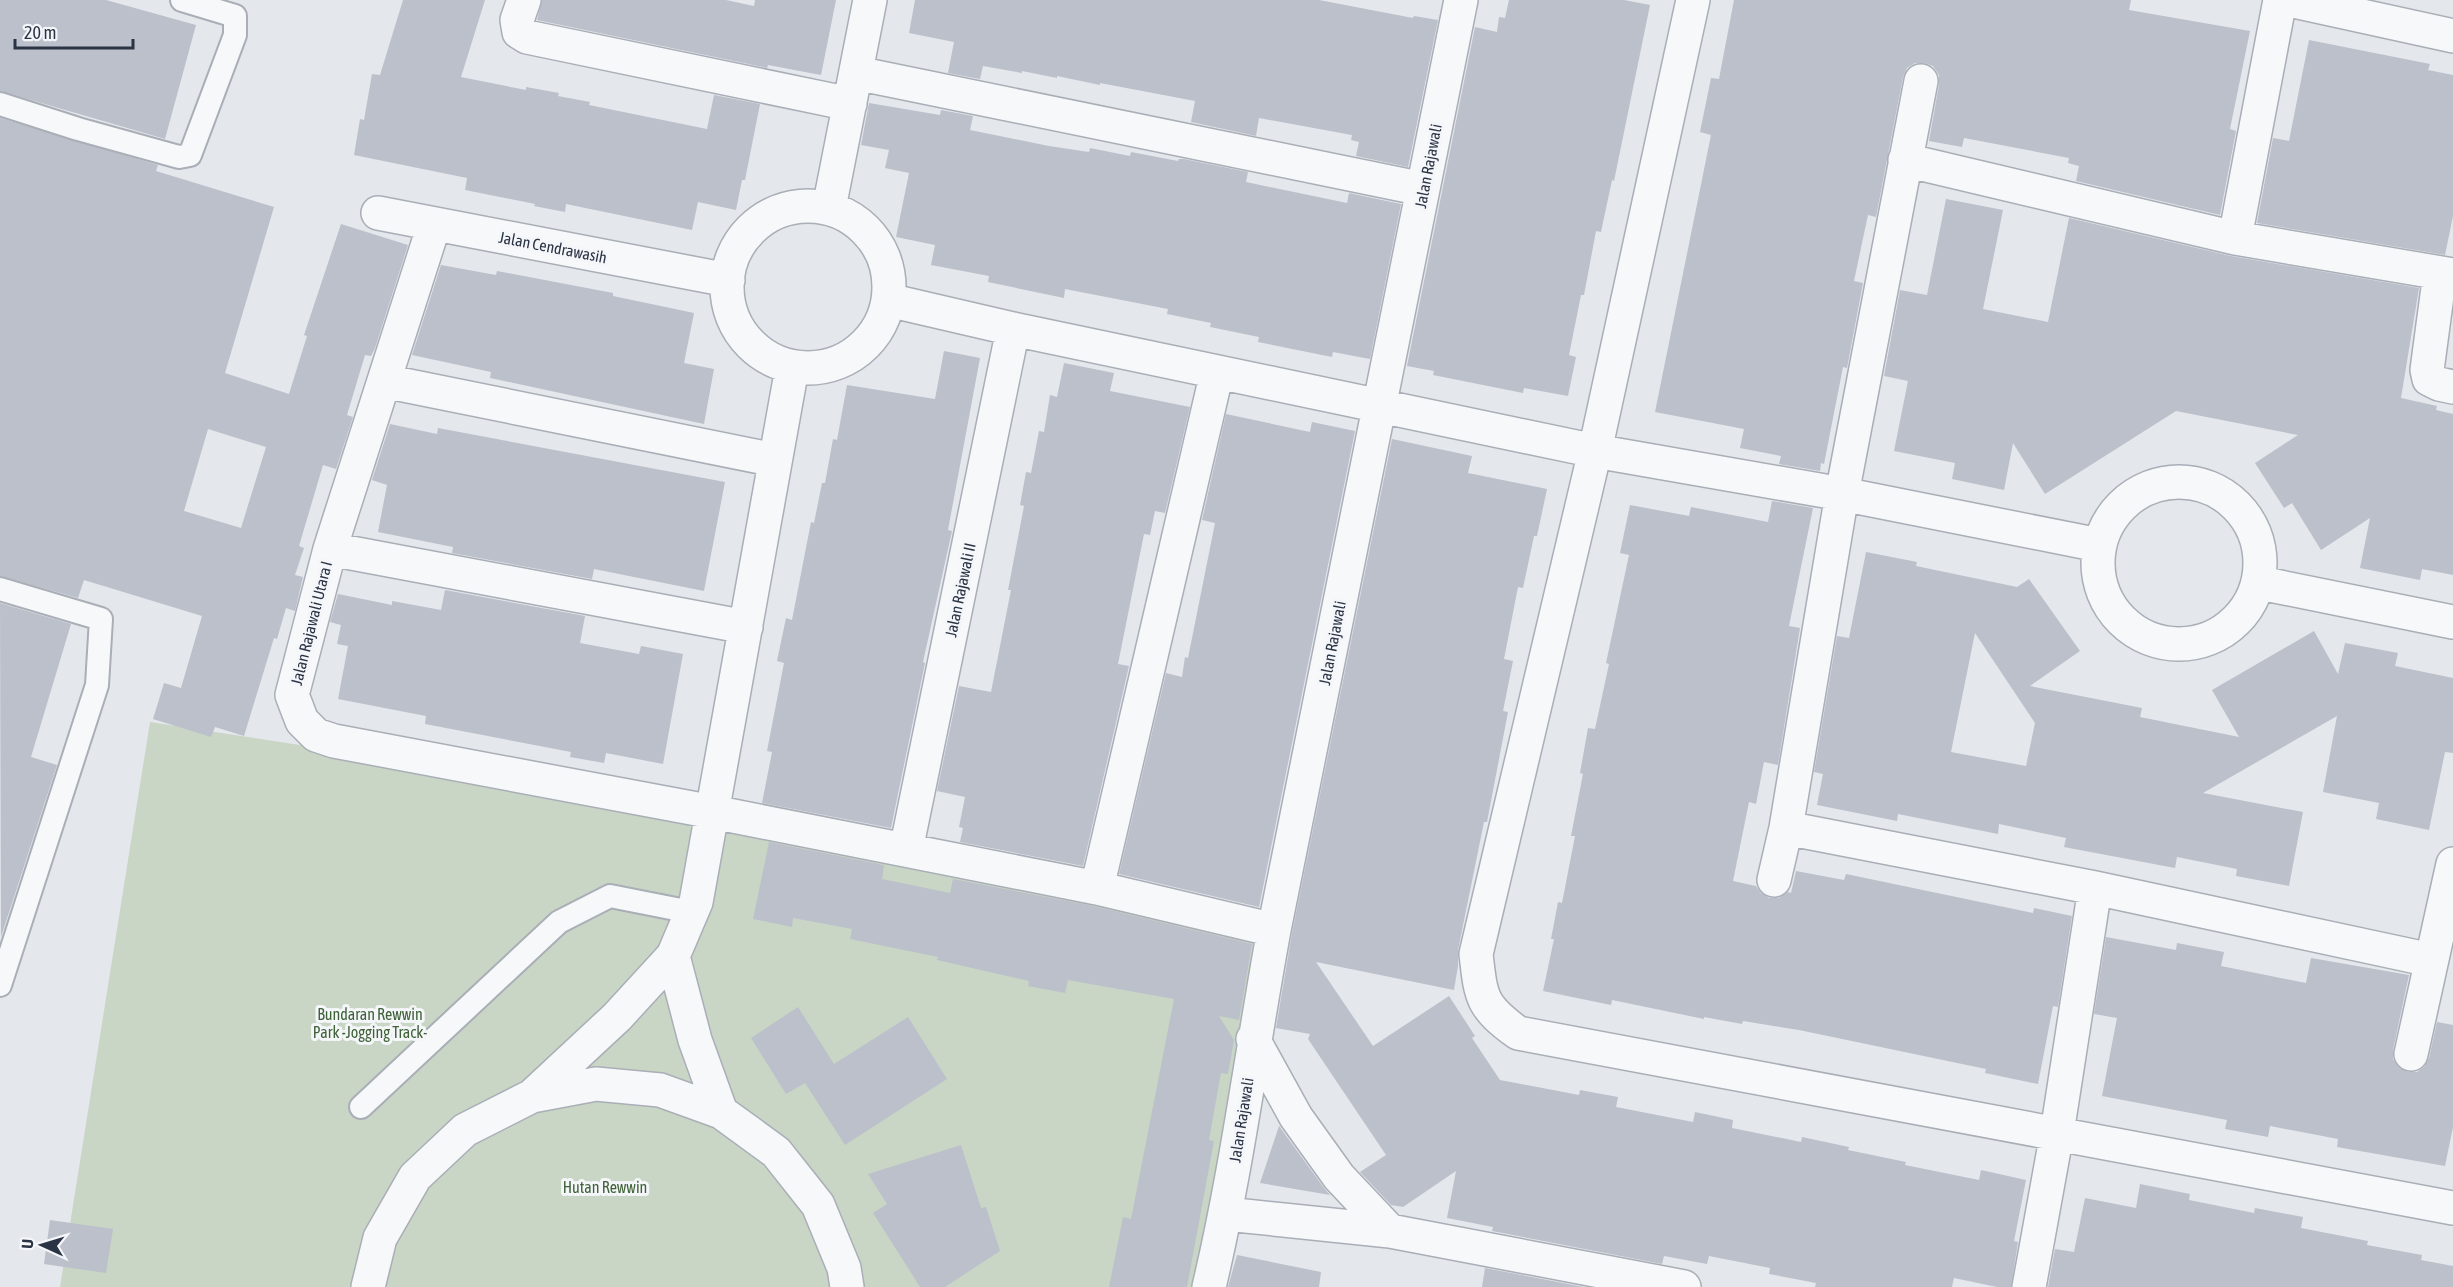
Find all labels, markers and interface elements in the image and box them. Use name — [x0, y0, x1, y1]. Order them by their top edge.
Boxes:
scale bar — [15, 12, 134, 50]
text: 20 m — [24, 22, 56, 43]
street label: Jalan Rajawali — [1411, 122, 1446, 210]
street label: Jalan Cendrawasih — [497, 228, 609, 266]
street label: Jalan Rajawali II — [941, 541, 980, 639]
street label: Jalan Rajawali Utara I — [287, 559, 336, 687]
street label: Jalan Rajawali — [1315, 599, 1350, 687]
park label: Bundaran Rewwin Park -Jogging Track- — [313, 1005, 427, 1042]
street label: Jalan Rajawali — [1225, 1076, 1258, 1164]
park label: Hutan Rewwin — [563, 1178, 647, 1196]
north arrow — [12, 1215, 72, 1275]
text: U — [18, 1239, 36, 1249]

